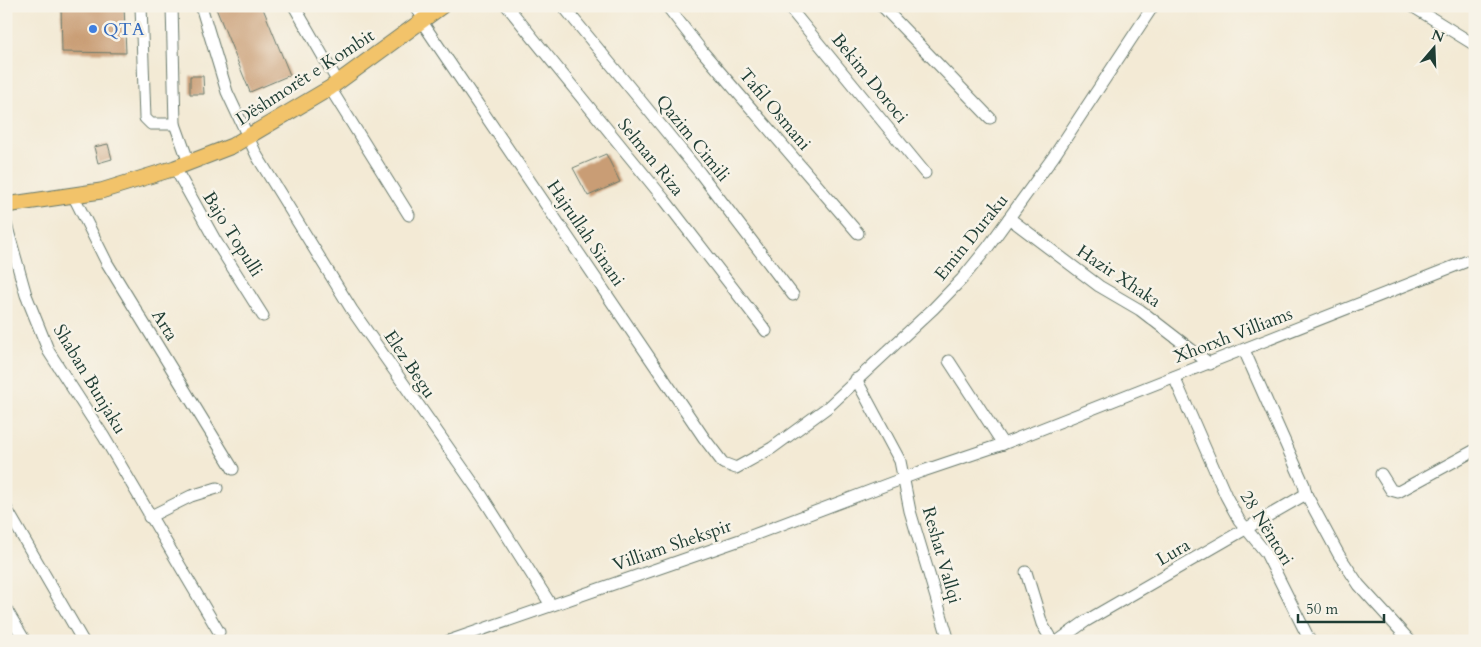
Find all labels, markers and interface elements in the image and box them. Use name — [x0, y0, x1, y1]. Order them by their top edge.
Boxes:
place label: QTA — [103, 17, 145, 42]
north arrow — [1408, 22, 1458, 72]
marker: QTA — [87, 23, 99, 35]
street label: Dëshmorët e Kombit — [231, 23, 380, 132]
text: N — [1429, 25, 1447, 47]
street label: Bekim Doroci — [826, 28, 914, 129]
street label: Tafil Osmani — [733, 63, 816, 156]
street label: Qazim Cimili — [650, 90, 735, 187]
street label: Selman Riza — [612, 113, 690, 202]
street label: Hajrullah Sinani — [541, 175, 630, 291]
street label: Bajo Topulli — [196, 187, 269, 282]
street label: Emin Duraku — [929, 189, 1014, 286]
street label: Hazir Xhaka — [1072, 239, 1166, 314]
street label: Xhorxh Villiams — [1170, 301, 1296, 370]
street label: Arta — [145, 305, 184, 346]
street label: Shaban Bunjaku — [47, 320, 132, 439]
street label: Elez Begu — [378, 325, 442, 403]
street label: 28 Nëntori — [1234, 486, 1299, 571]
street label: Reshat Vallqi — [916, 504, 967, 607]
street label: Villiam Shekspir — [609, 513, 735, 578]
street label: Lura — [1152, 533, 1195, 572]
scale bar — [1298, 592, 1385, 624]
text: 50 m — [1306, 599, 1338, 619]

